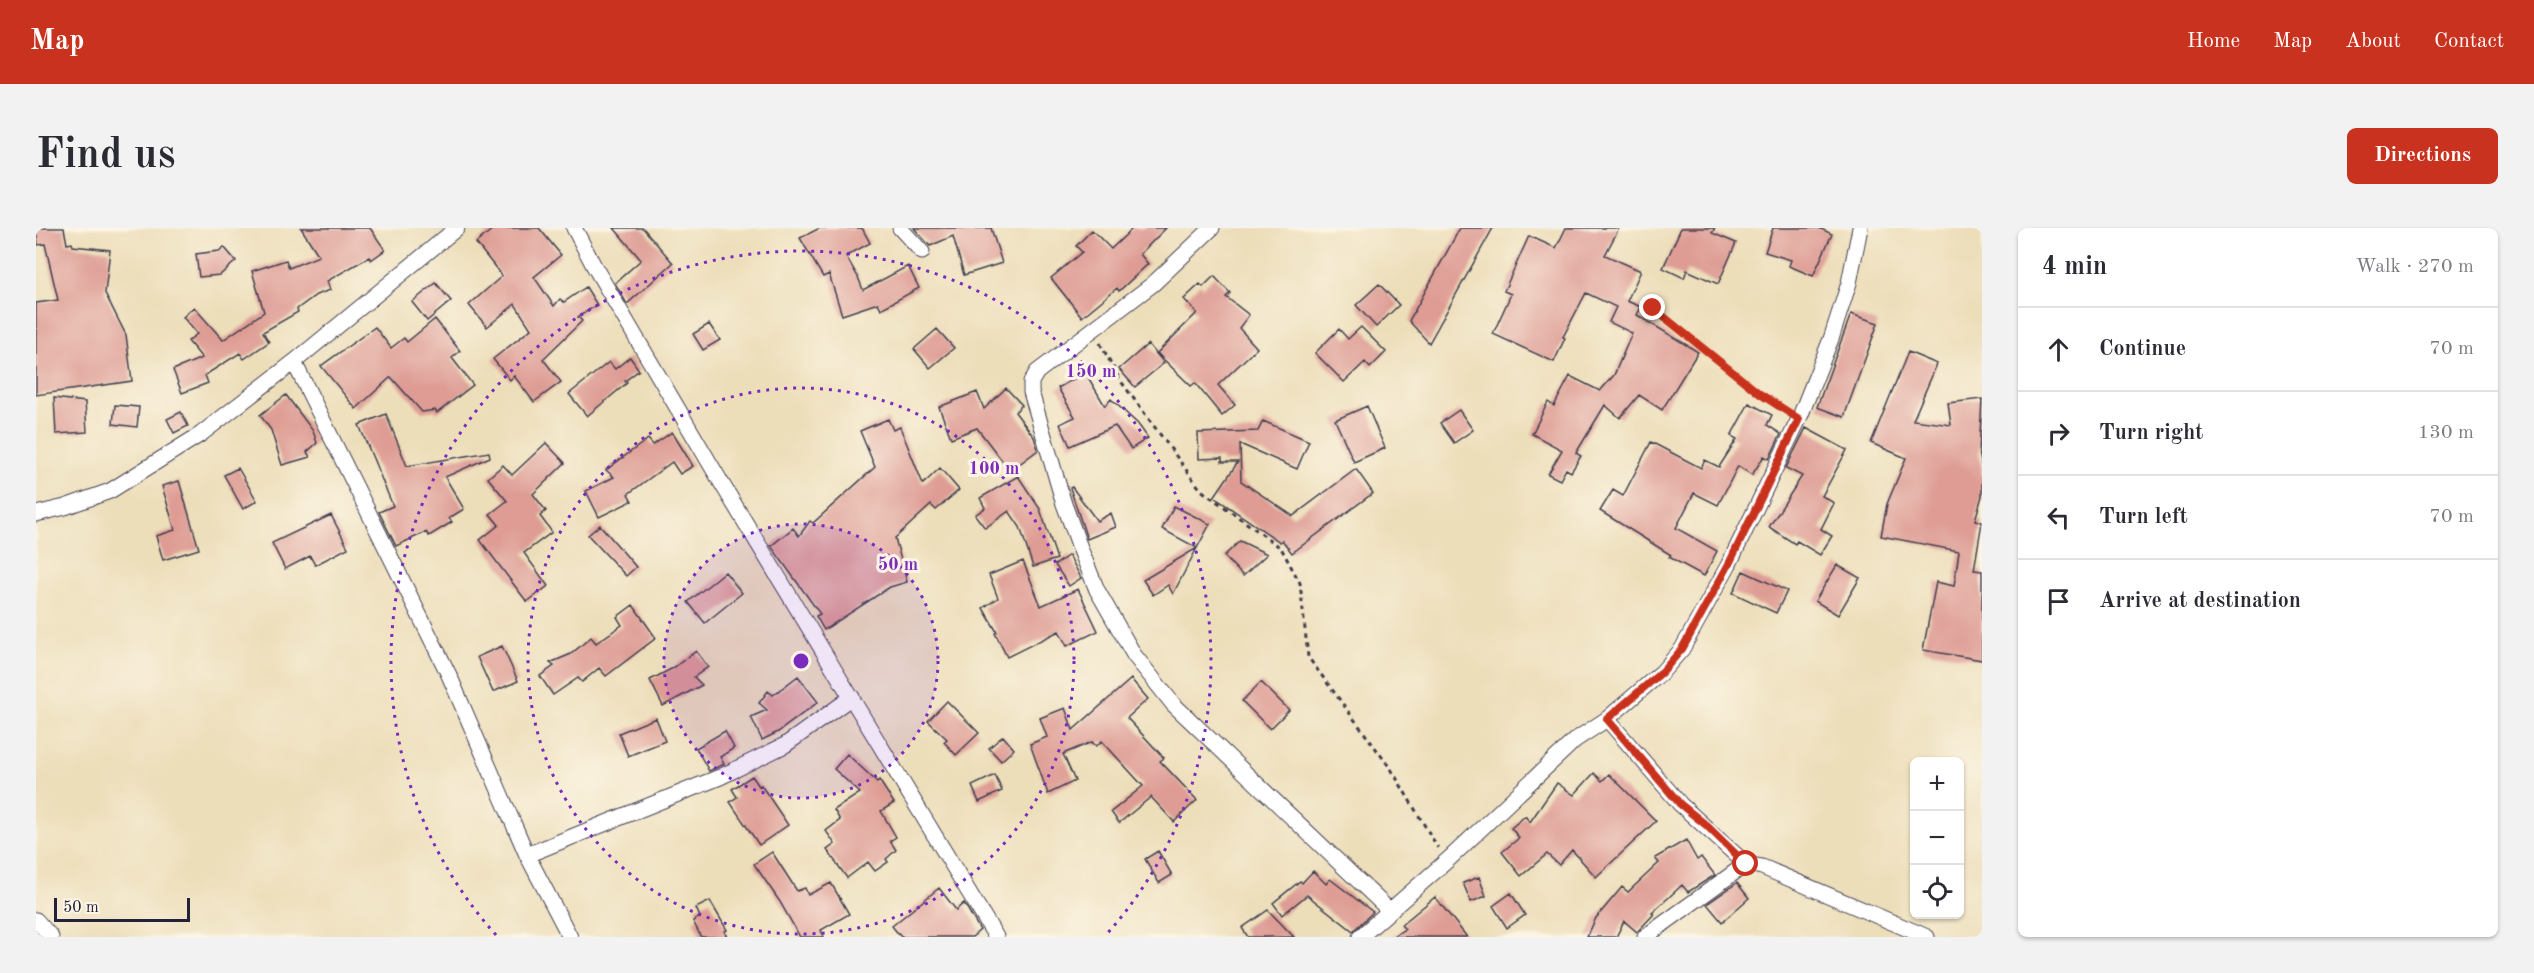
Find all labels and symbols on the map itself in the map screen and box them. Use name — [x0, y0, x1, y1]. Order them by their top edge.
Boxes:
route end — [1639, 294, 1665, 320]
text: 150 m — [1066, 363, 1116, 381]
text: 100 m — [969, 460, 1019, 478]
text: 50 m — [878, 556, 918, 574]
centre of rings — [791, 651, 811, 671]
route start — [1732, 850, 1758, 876]
scale bar — [54, 895, 190, 922]

